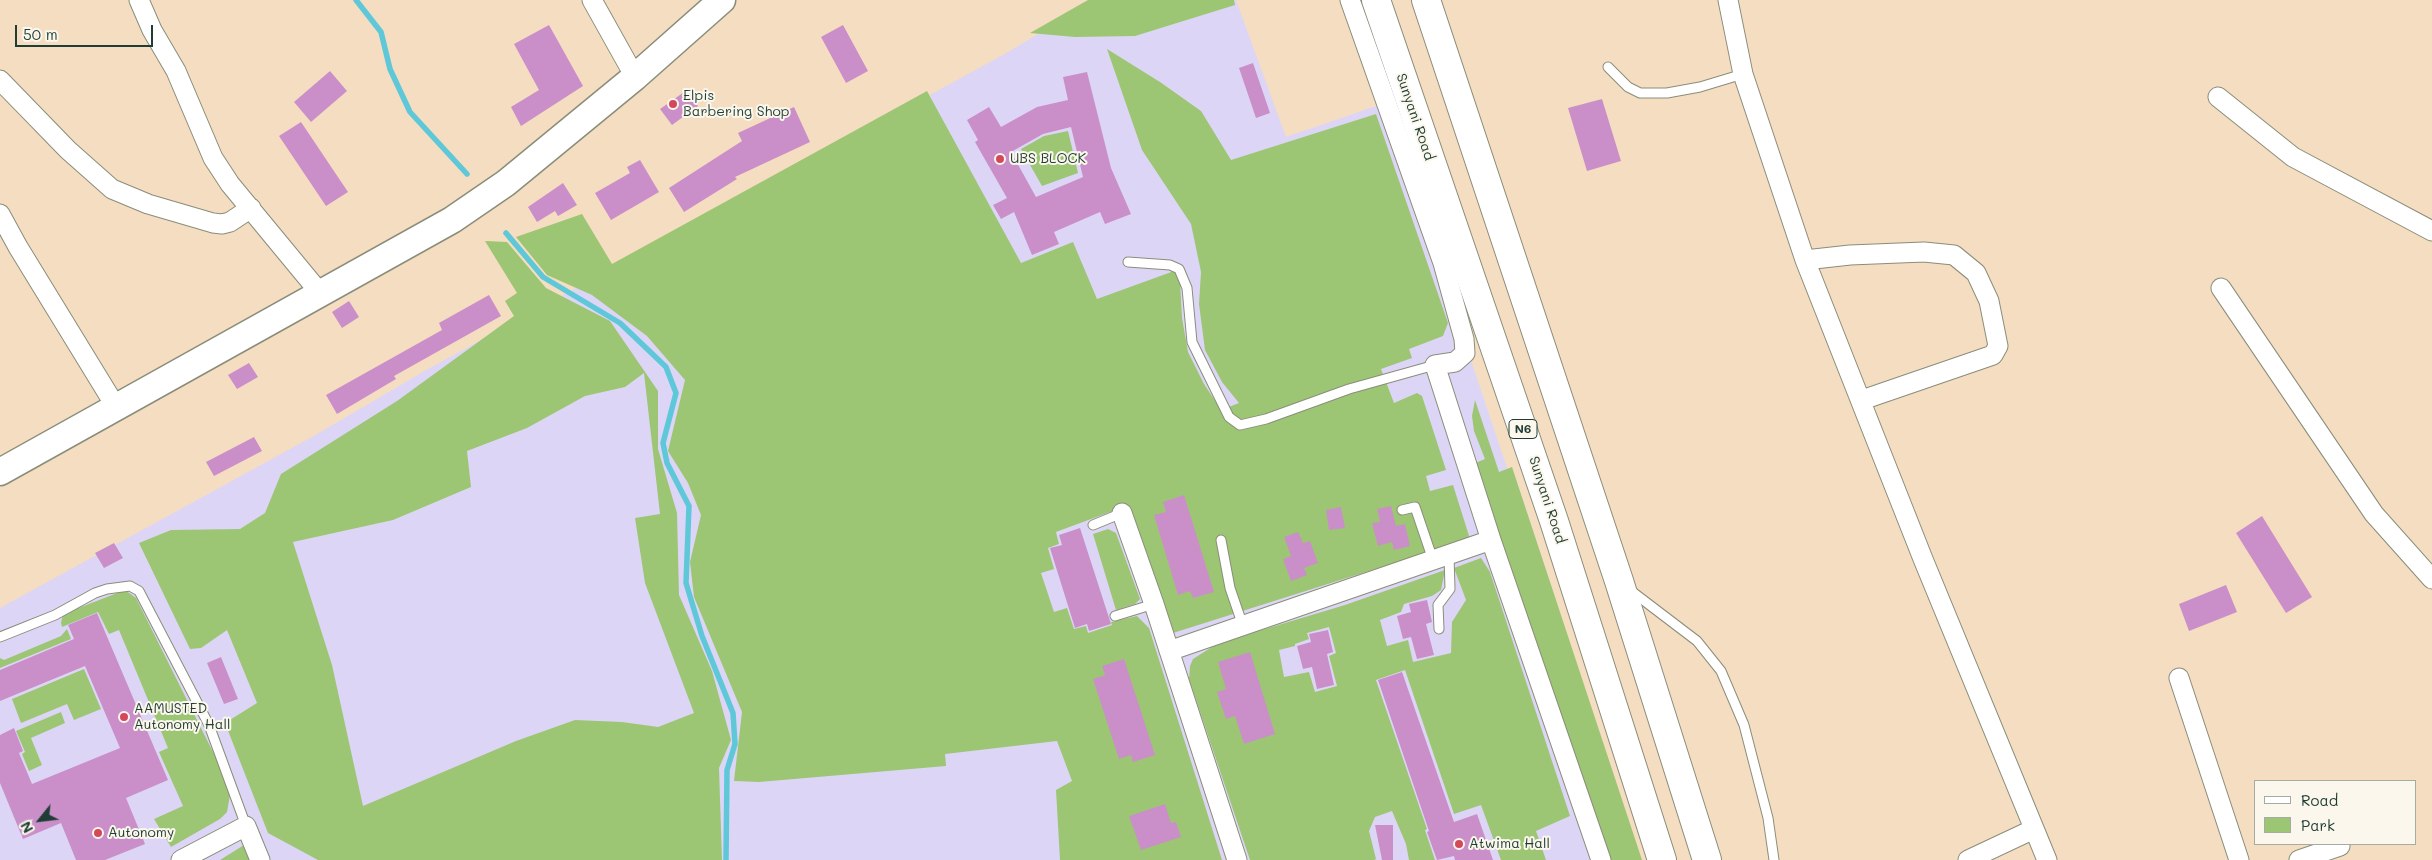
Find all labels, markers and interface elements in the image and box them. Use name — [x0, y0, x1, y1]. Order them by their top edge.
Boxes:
scale bar — [18, 15, 155, 47]
text: 50 m — [23, 24, 58, 44]
street label: Sunyani Road — [1392, 71, 1438, 163]
place label: Elpis Barbering Shop — [683, 88, 789, 120]
marker: Elpis Barbering Shop — [667, 98, 679, 110]
place label: UBS BLOCK — [1010, 151, 1086, 167]
marker: UBS BLOCK — [994, 153, 1006, 165]
road number: N6 — [1509, 419, 1537, 438]
street label: Sunyani Road — [1525, 454, 1569, 546]
place label: AAMUSTED Autonomy Hall — [134, 701, 231, 734]
marker: AAMUSTED Autonomy Hall — [118, 711, 130, 723]
legend — [2254, 780, 2417, 845]
text: Road — [2301, 790, 2338, 810]
north arrow — [15, 795, 65, 845]
text: Park — [2301, 815, 2335, 835]
text: N — [16, 818, 37, 837]
place label: Autonomy — [108, 825, 174, 841]
marker: Autonomy — [92, 827, 104, 839]
place label: Atwima Hall — [1469, 836, 1550, 852]
marker: Atwima Hall — [1453, 838, 1465, 850]

